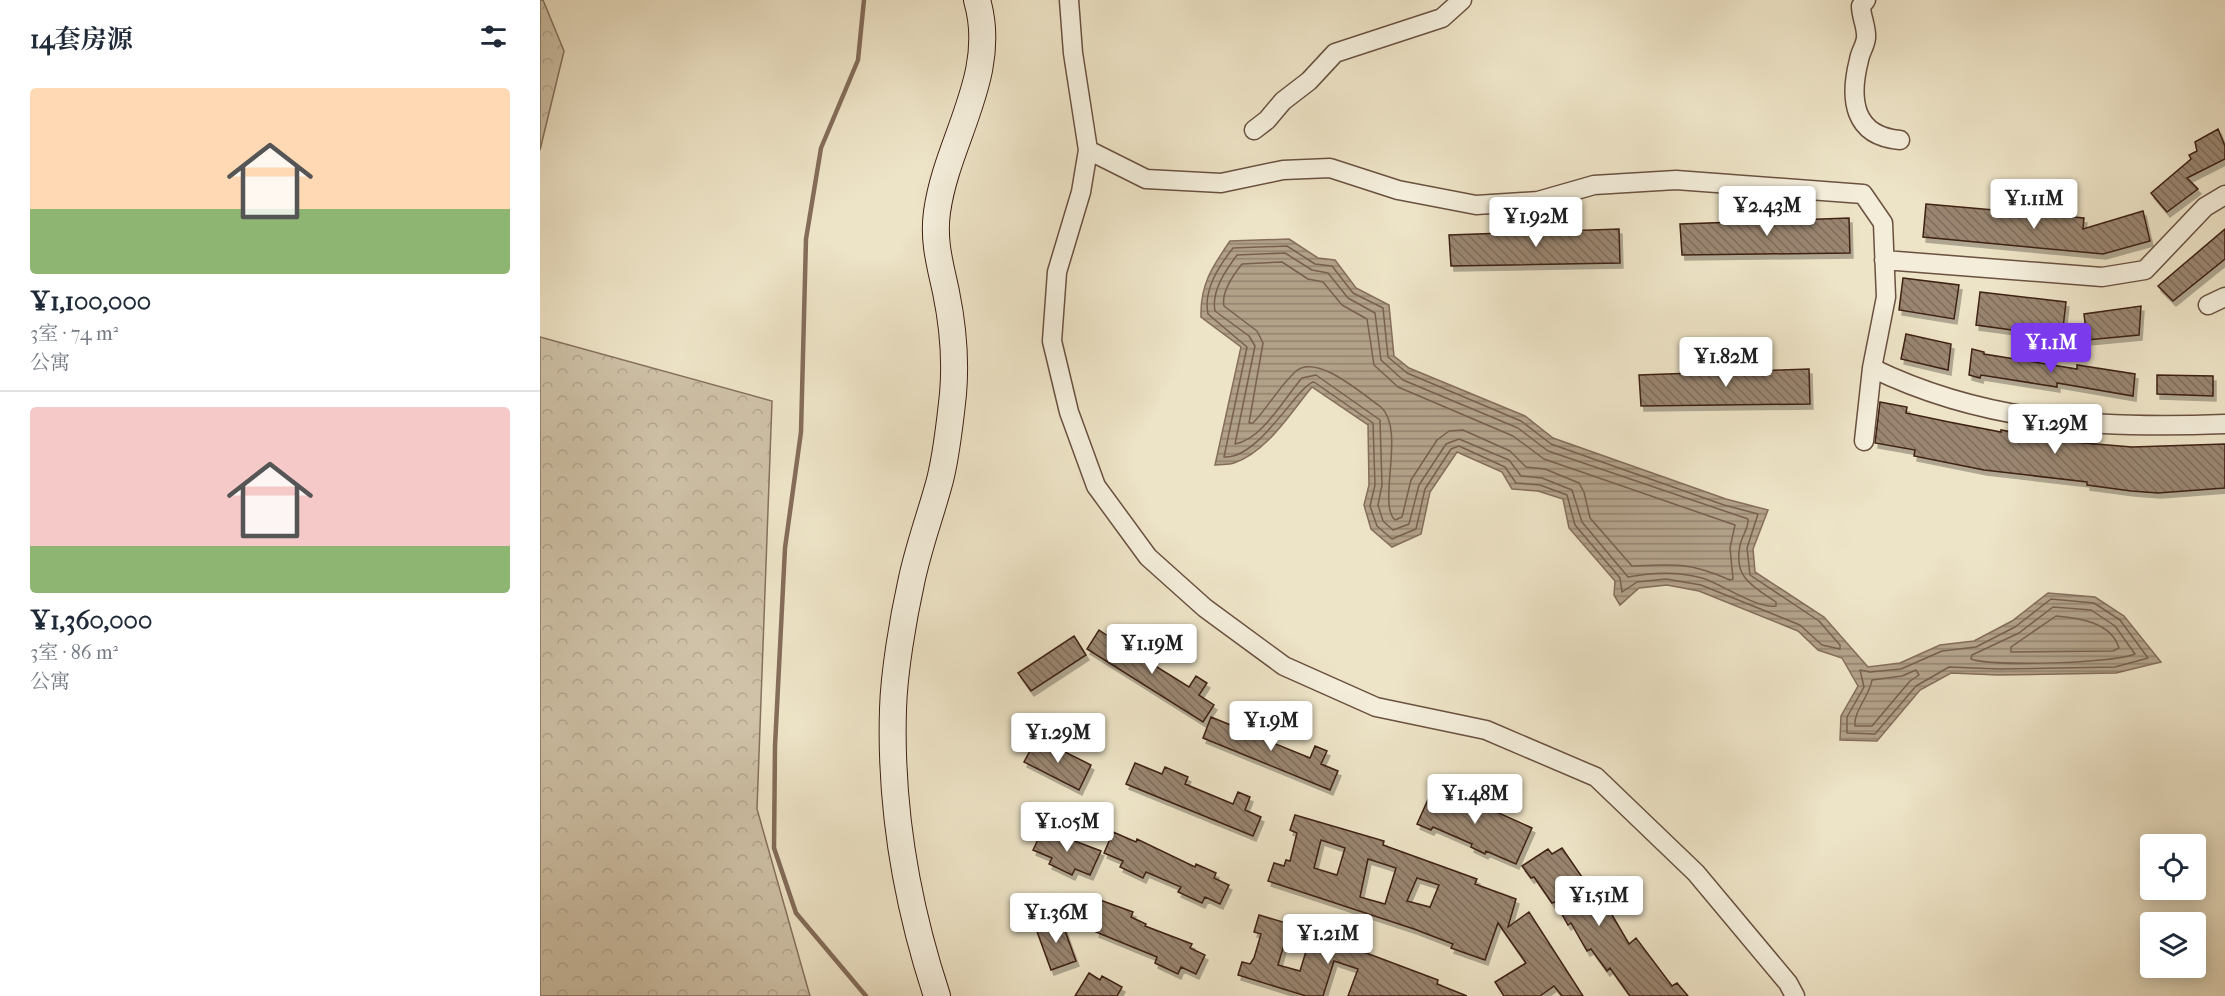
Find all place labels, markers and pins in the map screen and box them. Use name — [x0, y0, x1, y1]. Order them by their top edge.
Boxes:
pin: ¥1.11M — [1985, 179, 2083, 230]
pin: ¥2.43M — [1718, 186, 1816, 237]
pin: ¥1.92M — [1487, 197, 1585, 248]
pin: ¥1.1M — [2009, 323, 2093, 374]
pin: ¥1.82M — [1677, 337, 1775, 388]
pin: ¥1.29M — [2006, 404, 2104, 455]
pin: ¥1.19M — [1103, 624, 1201, 675]
pin: ¥1.9M — [1229, 701, 1313, 752]
pin: ¥1.29M — [1009, 713, 1107, 764]
pin: ¥1.48M — [1426, 774, 1524, 825]
pin: ¥1.05M — [1018, 802, 1116, 853]
pin: ¥1.51M — [1550, 876, 1648, 927]
pin: ¥1.36M — [1007, 893, 1105, 944]
pin: ¥1.21M — [1279, 914, 1377, 965]

